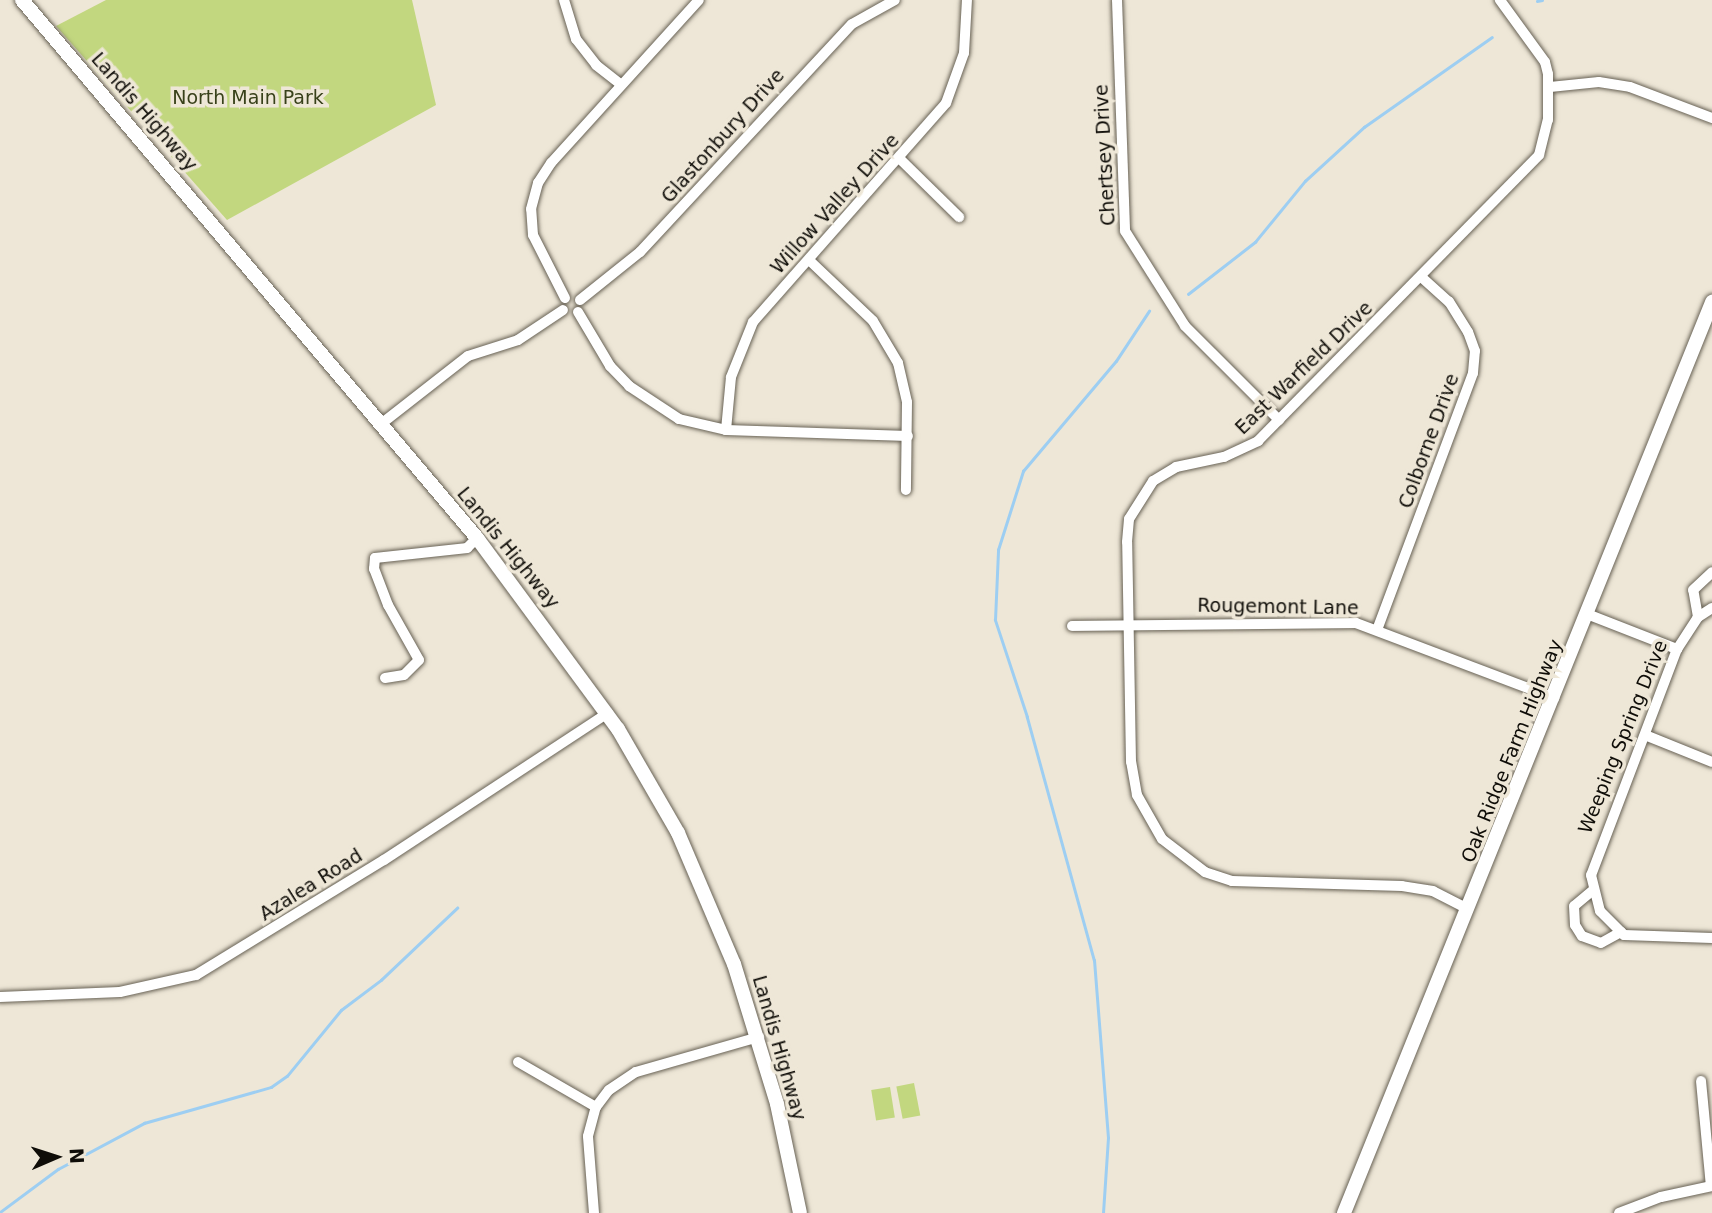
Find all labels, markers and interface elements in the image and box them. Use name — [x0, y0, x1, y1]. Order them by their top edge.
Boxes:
street label: Landis Highway — [86, 48, 202, 176]
street label: Glastonbury Drive — [657, 64, 789, 208]
street label: Chertsey Drive — [1090, 84, 1120, 226]
park label: North Main Park — [172, 87, 324, 109]
street label: Willow Valley Drive — [766, 129, 904, 279]
street label: East Warfield Drive — [1231, 297, 1377, 439]
street label: Colborne Drive — [1394, 370, 1464, 512]
street label: Landis Highway — [452, 483, 564, 613]
street label: Rougemont Lane — [1197, 594, 1359, 620]
street label: Oak Ridge Farm Highway — [1457, 636, 1567, 866]
street label: Weeping Spring Drive — [1574, 637, 1672, 837]
street label: Azalea Road — [255, 844, 367, 926]
street label: Landis Highway — [747, 973, 811, 1123]
north arrow — [21, 1122, 91, 1192]
text: N — [66, 1147, 88, 1164]

